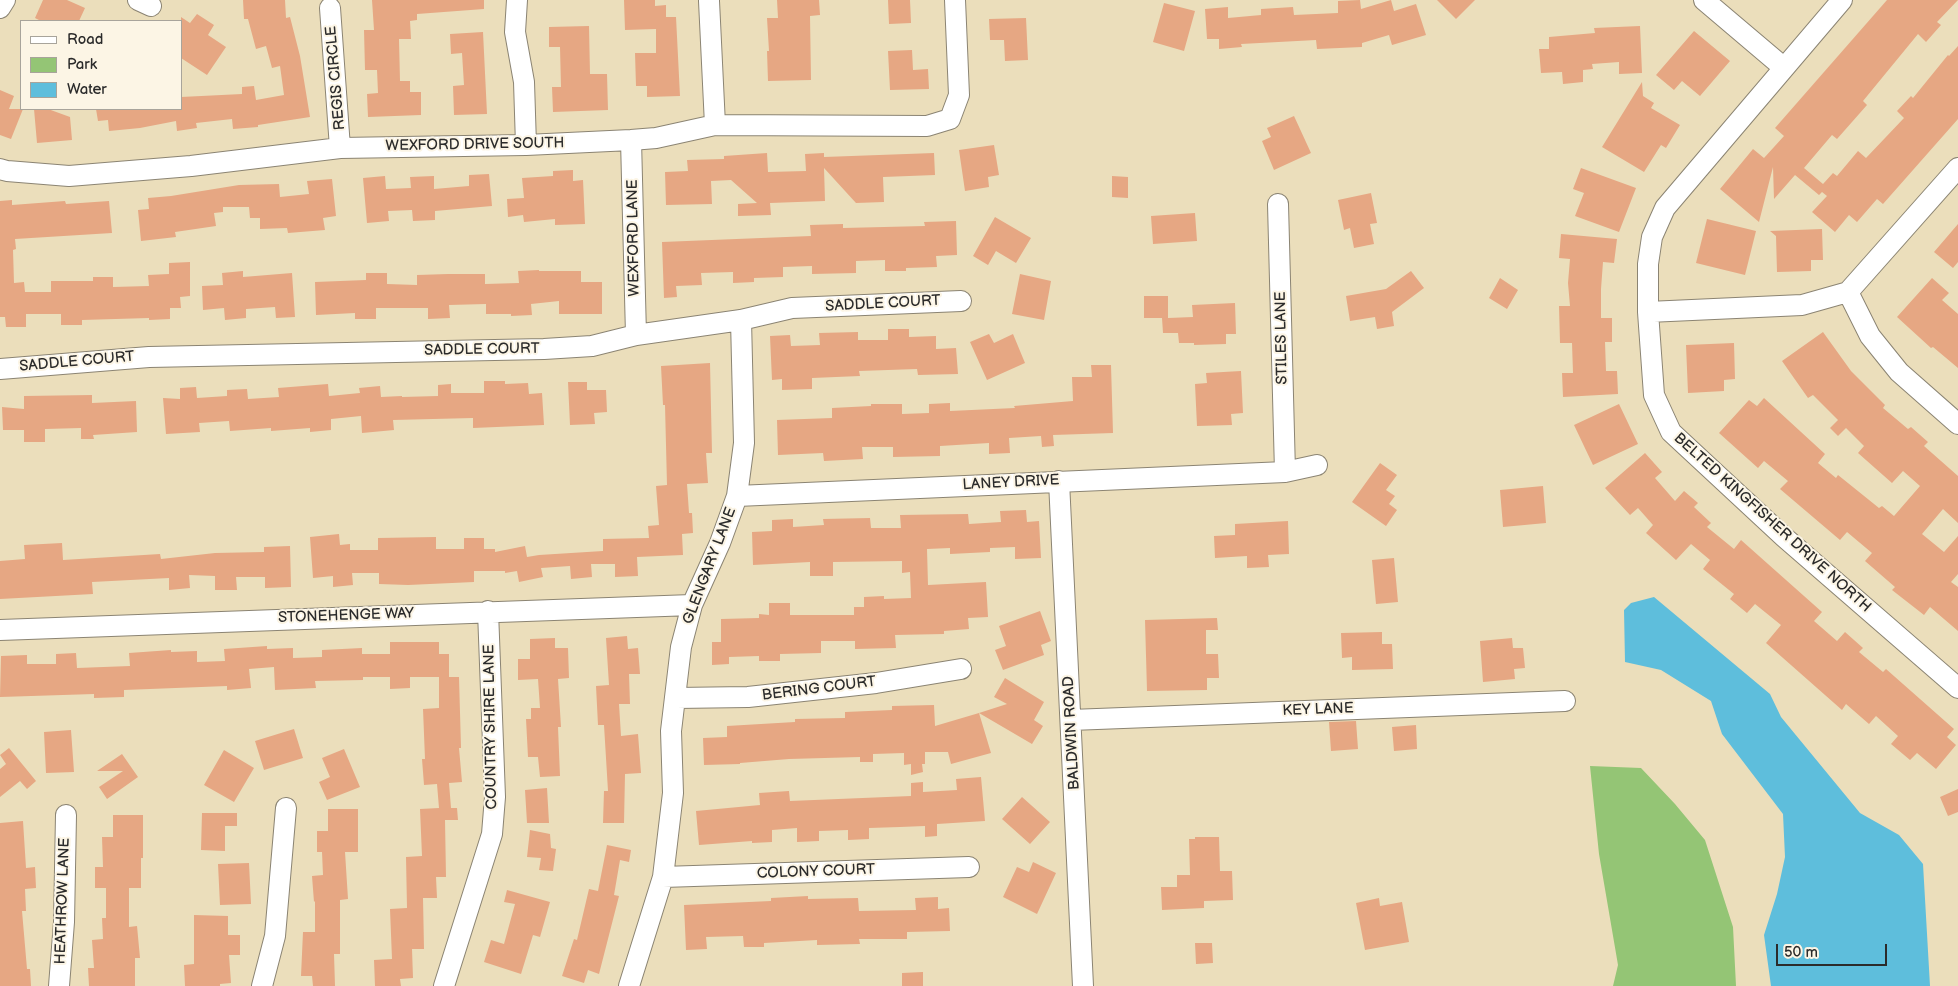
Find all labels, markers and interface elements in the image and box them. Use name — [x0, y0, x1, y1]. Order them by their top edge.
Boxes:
legend — [20, 20, 182, 110]
street label: REGIS CIRCLE — [322, 25, 350, 131]
text: Road — [67, 30, 103, 49]
text: Park — [67, 55, 97, 74]
text: Water — [67, 80, 107, 99]
street label: WEXFORD DRIVE SOUTH — [385, 134, 565, 156]
street label: WEXFORD LANE — [624, 179, 644, 297]
street label: STILES LANE — [1272, 291, 1292, 385]
street label: SADDLE COURT — [825, 292, 941, 316]
street label: SADDLE COURT — [424, 340, 540, 360]
street label: SADDLE COURT — [19, 348, 135, 376]
street label: BELTED KINGFISHER DRIVE NORTH — [1670, 430, 1874, 616]
street label: LANEY DRIVE — [962, 471, 1060, 495]
street label: GLENGARY LANE — [679, 505, 741, 627]
street label: STONEHENGE WAY — [278, 605, 414, 627]
street label: COUNTRY SHIRE LANE — [481, 644, 501, 810]
street label: BERING COURT — [761, 673, 877, 705]
street label: BALDWIN ROAD — [1060, 676, 1084, 790]
street label: KEY LANE — [1282, 700, 1354, 720]
street label: HEATHROW LANE — [52, 837, 74, 965]
street label: COLONY COURT — [756, 861, 876, 883]
scale bar — [1778, 934, 1889, 966]
text: 50 m — [1784, 943, 1818, 962]

